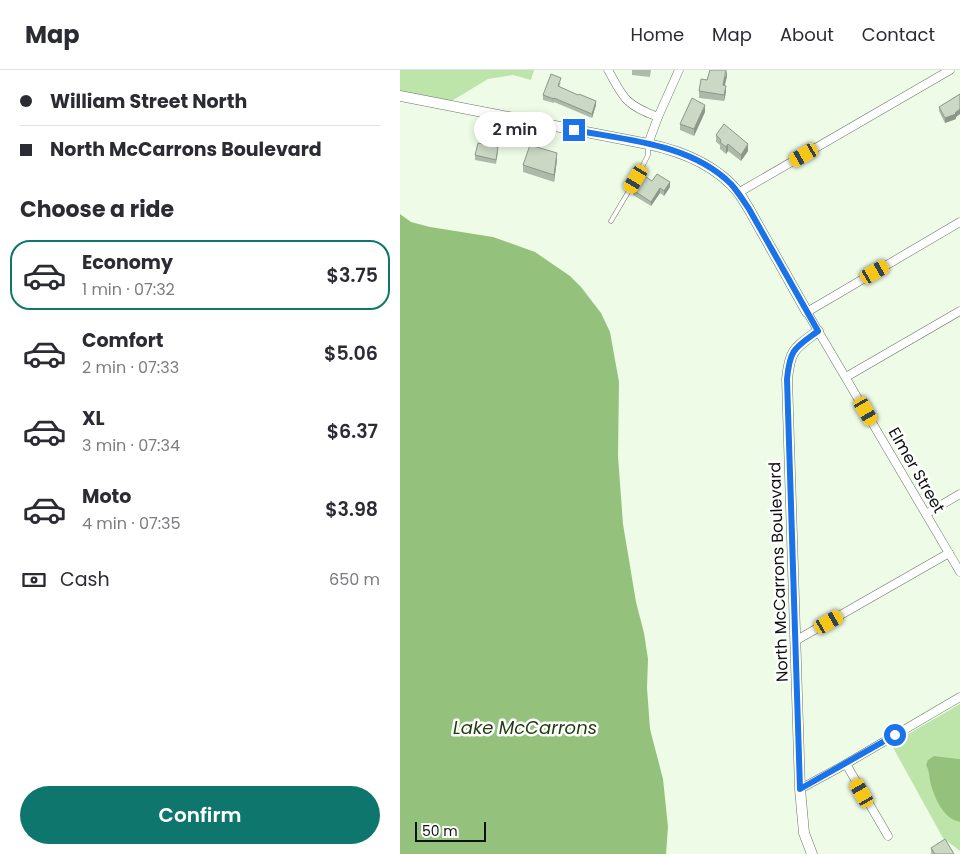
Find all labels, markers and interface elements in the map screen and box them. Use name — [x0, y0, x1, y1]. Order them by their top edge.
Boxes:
text: Map — [25, 18, 80, 51]
text: Home — [630, 22, 684, 47]
text: Map — [712, 22, 752, 47]
text: About — [780, 22, 834, 47]
text: Contact — [862, 22, 935, 47]
text: William Street North — [50, 88, 247, 115]
callout: 2 min — [474, 112, 556, 148]
text: 2 min — [493, 118, 537, 141]
route end — [563, 119, 585, 141]
text: North McCarrons Boulevard — [50, 136, 322, 163]
car — [787, 141, 820, 169]
car — [621, 162, 650, 196]
text: Choose a ride — [20, 194, 174, 225]
text: Economy — [82, 249, 173, 276]
icon: car — [22, 253, 67, 298]
car — [858, 258, 891, 286]
text: $3.75 — [327, 262, 378, 289]
text: 1 min · 07:32 — [82, 278, 175, 301]
text: Comfort — [82, 327, 164, 354]
icon: car — [22, 331, 67, 376]
text: $5.06 — [324, 340, 378, 367]
text: 2 min · 07:33 — [82, 356, 179, 379]
car — [852, 394, 879, 428]
text: XL — [82, 405, 105, 432]
icon: car — [22, 409, 67, 454]
text: $6.37 — [327, 418, 378, 445]
street label: Elmer Street — [883, 423, 951, 518]
text: 3 min · 07:34 — [82, 434, 180, 457]
street label: North McCarrons Boulevard — [763, 462, 794, 682]
text: Moto — [82, 483, 131, 510]
icon: car — [22, 487, 67, 532]
text: $3.98 — [325, 496, 378, 523]
text: 4 min · 07:35 — [82, 512, 181, 535]
icon: cash — [20, 566, 48, 594]
text: Cash — [60, 566, 110, 593]
text: 650 m — [329, 568, 380, 591]
car — [812, 608, 845, 636]
water label: Lake McCarrons — [453, 715, 597, 740]
route start — [884, 724, 906, 746]
car — [848, 776, 875, 810]
button: Confirm — [20, 786, 380, 844]
scale bar — [415, 819, 486, 842]
text: 50 m — [422, 821, 458, 841]

